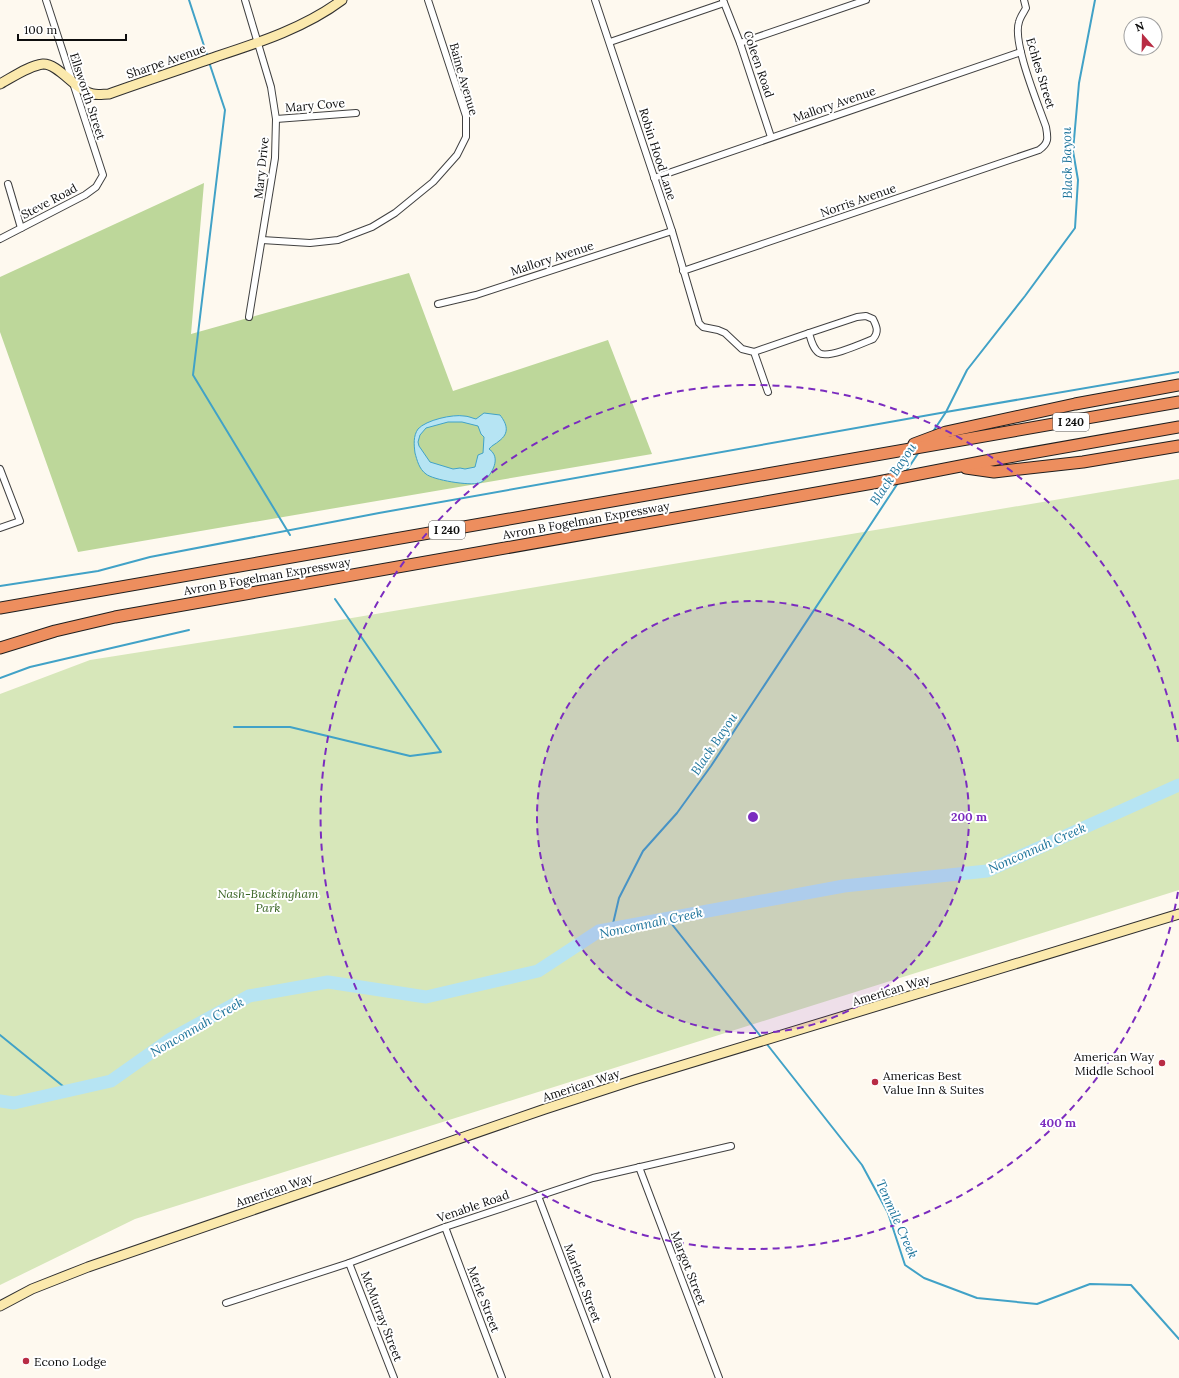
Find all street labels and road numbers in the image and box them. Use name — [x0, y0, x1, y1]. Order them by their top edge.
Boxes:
street label: Coleen Road — [741, 29, 777, 99]
street label: Echles Street — [1023, 36, 1059, 111]
street label: Sharpe Avenue — [124, 40, 208, 82]
street label: Baine Avenue — [446, 41, 482, 117]
street label: Ellsworth Street — [67, 51, 109, 142]
street label: Mallory Avenue — [791, 83, 878, 125]
street label: Mary Cove — [284, 95, 346, 115]
street label: Robin Hood Lane — [636, 106, 680, 202]
street label: Mary Drive — [250, 136, 272, 200]
street label: Steve Road — [18, 180, 80, 222]
street label: Norris Avenue — [818, 180, 898, 220]
street label: Mallory Avenue — [509, 237, 596, 278]
road number: I 240 — [1053, 413, 1089, 431]
street label: Avron B Fogelman Expressway — [500, 498, 671, 542]
road number: I 240 — [429, 521, 465, 539]
street label: Avron B Fogelman Expressway — [181, 554, 352, 598]
street label: American Way — [850, 971, 932, 1009]
street label: American Way — [540, 1065, 622, 1105]
street label: American Way — [233, 1170, 315, 1210]
street label: Venable Road — [434, 1187, 511, 1226]
street label: Margot Street — [668, 1229, 710, 1307]
street label: Marlene Street — [561, 1242, 605, 1325]
street label: Merle Street — [465, 1264, 504, 1334]
street label: McMurray Street — [358, 1269, 406, 1363]

